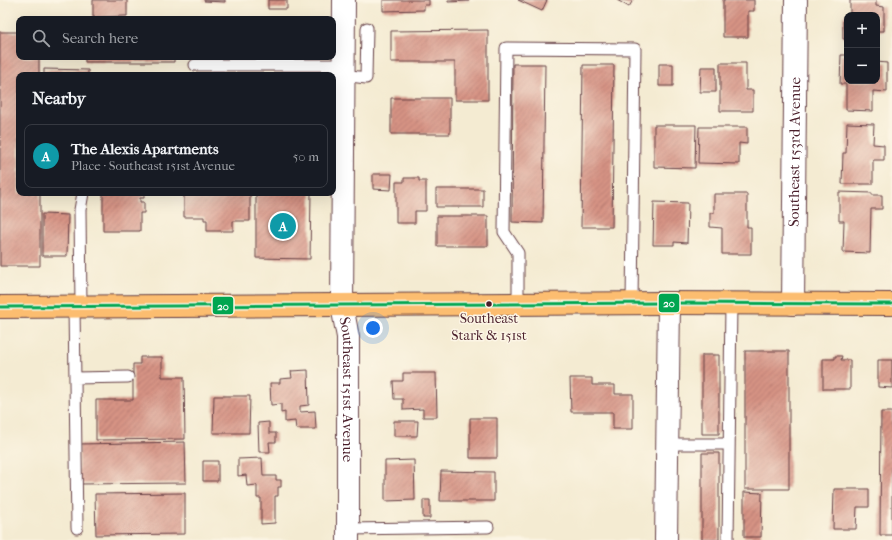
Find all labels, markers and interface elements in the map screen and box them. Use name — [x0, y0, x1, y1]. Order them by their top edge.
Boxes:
map controls — [844, 12, 880, 84]
button: + — [844, 12, 880, 48]
search box — [16, 16, 336, 60]
icon: search — [30, 27, 52, 49]
text: Search here — [62, 29, 138, 47]
button: − — [844, 48, 880, 84]
street label: Southeast 153rd Avenue — [785, 76, 804, 227]
text: Nearby — [32, 88, 86, 108]
text: The Alexis Apartments — [71, 140, 218, 158]
text: A — [42, 149, 50, 164]
text: 50 m — [293, 149, 319, 164]
text: Place · Southeast 151st Avenue — [71, 158, 235, 173]
pin: A — [270, 211, 296, 241]
line badge: 20 — [658, 293, 680, 313]
line badge: 20 — [212, 296, 234, 315]
text: 20 — [663, 297, 675, 310]
marker: Southeast Stark & 151st — [484, 299, 494, 309]
text: 20 — [217, 300, 229, 313]
place label: Southeast Stark & 151st — [451, 310, 527, 344]
street label: Southeast 151st Avenue — [335, 315, 358, 463]
your location — [363, 318, 383, 338]

